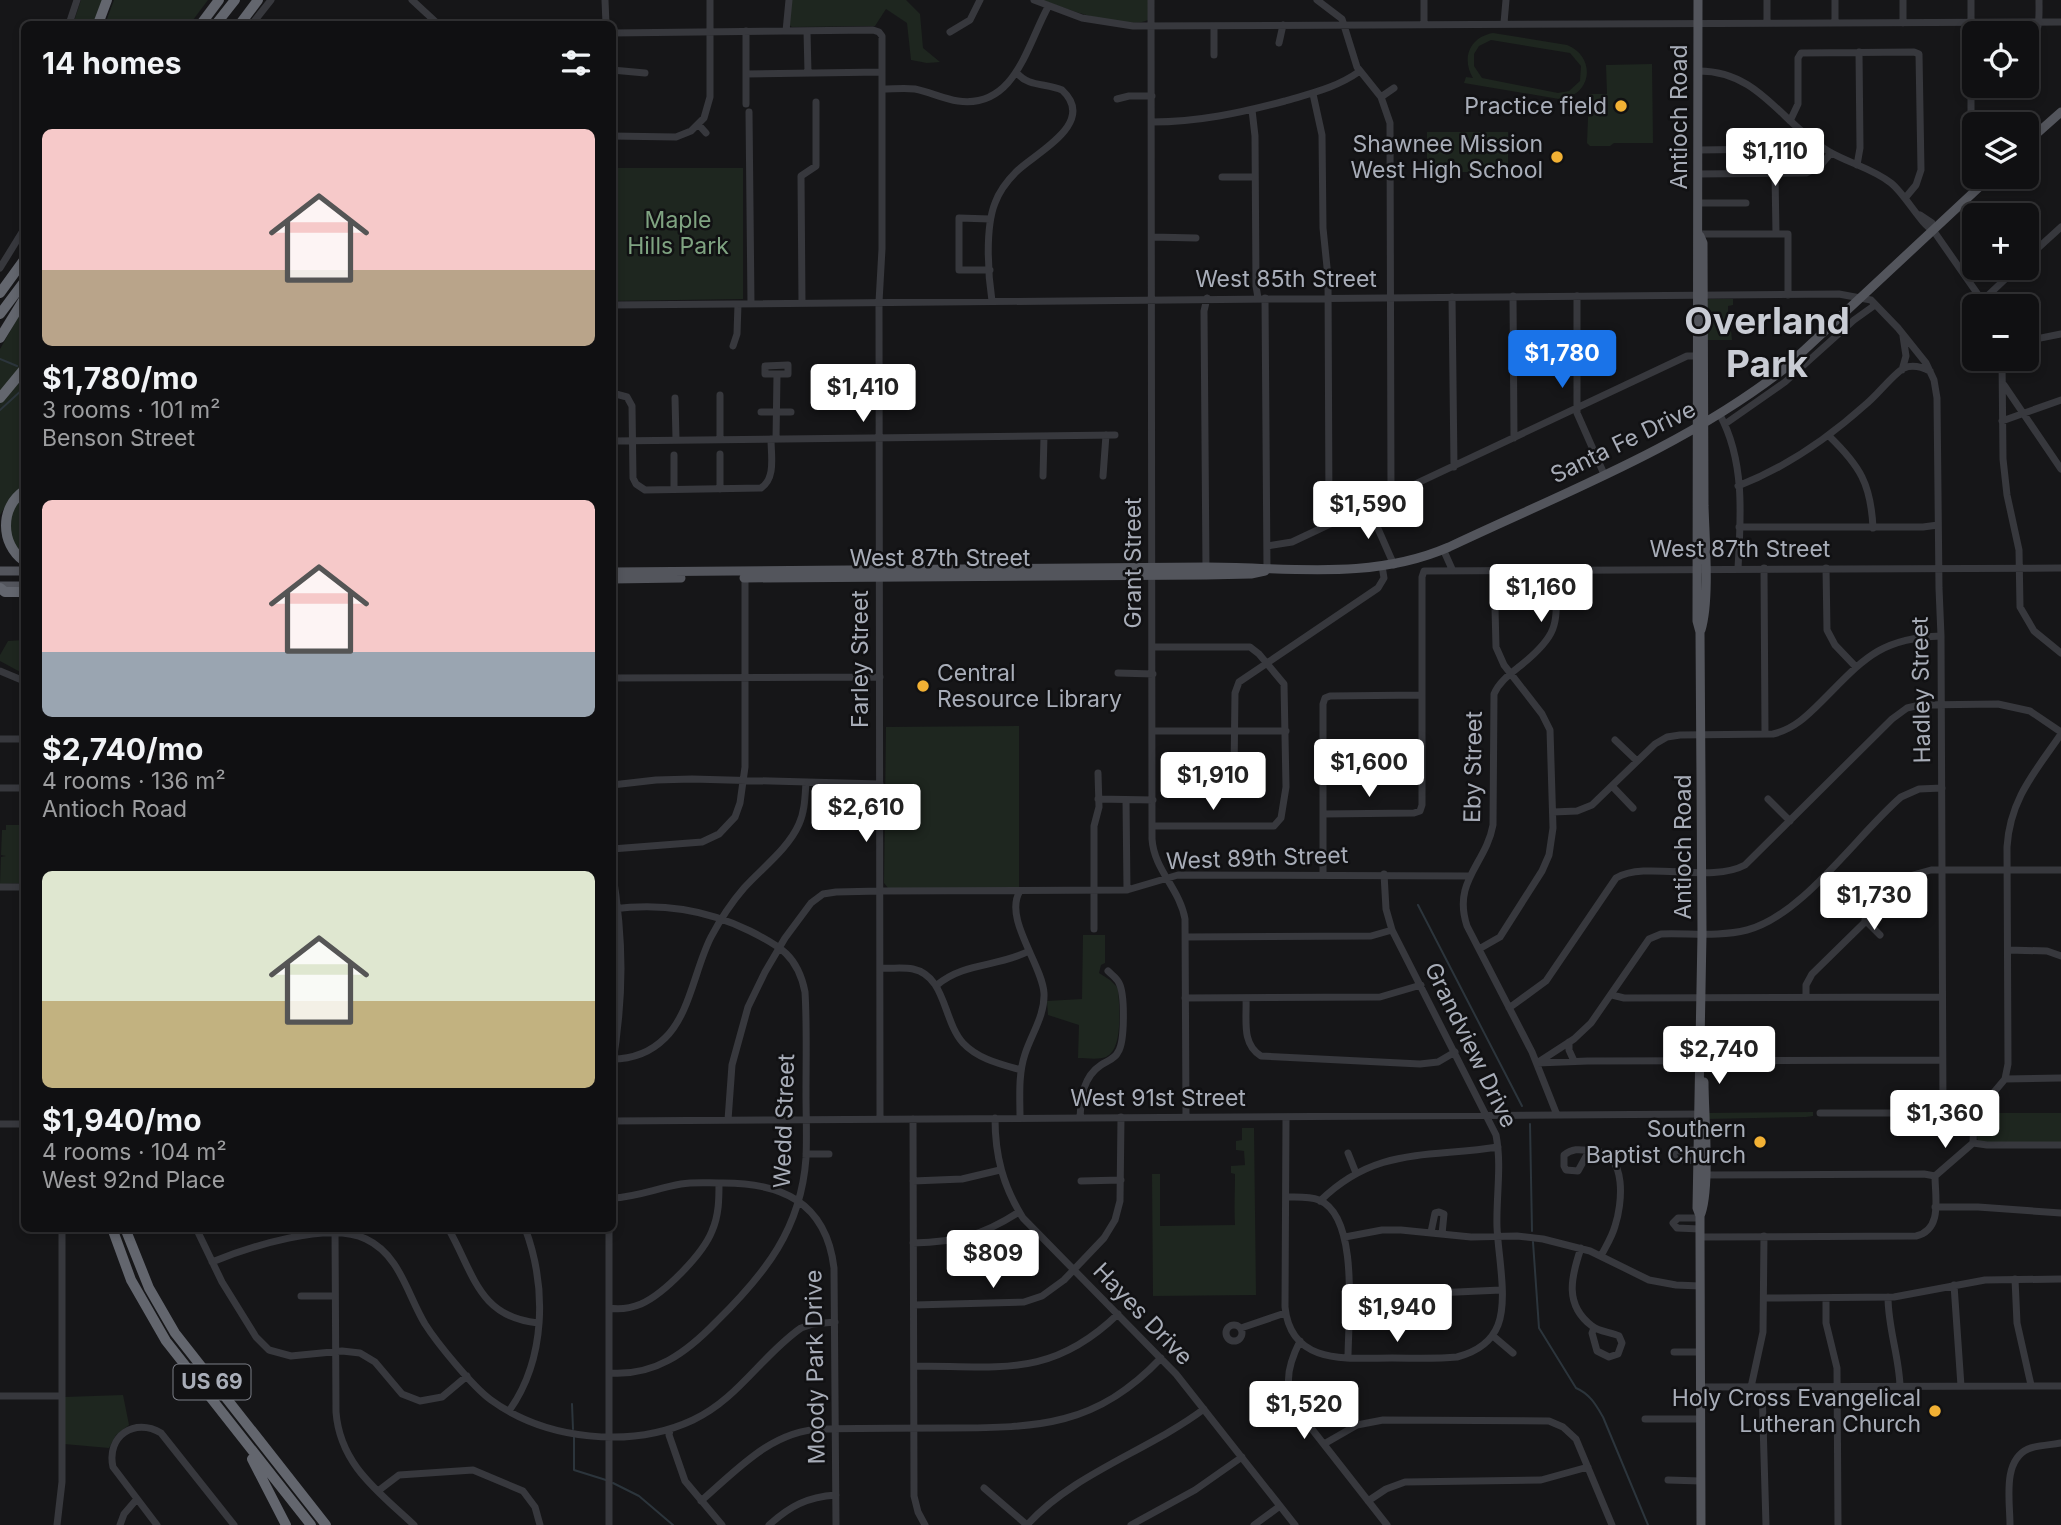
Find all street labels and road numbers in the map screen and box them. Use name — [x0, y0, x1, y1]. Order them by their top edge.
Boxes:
street label: Antioch Road — [1665, 44, 1693, 190]
street label: West 85th Street — [1195, 265, 1377, 293]
street label: Santa Fe Drive — [1546, 395, 1700, 489]
street label: Grant Street — [1119, 497, 1147, 629]
street label: West 87th Street — [1650, 535, 1831, 563]
street label: West 87th Street — [850, 544, 1031, 572]
street label: Farley Street — [846, 590, 874, 728]
street label: Hadley Street — [1906, 616, 1936, 764]
street label: Eby Street — [1458, 710, 1488, 823]
street label: Antioch Road — [1669, 774, 1697, 920]
street label: West 89th Street — [1165, 841, 1349, 875]
street label: Grandview Drive — [1419, 958, 1523, 1132]
street label: Wedd Street — [768, 1053, 800, 1189]
street label: West 91st Street — [1070, 1084, 1246, 1112]
street label: Hayes Drive — [1087, 1257, 1199, 1371]
street label: Moody Park Drive — [799, 1269, 831, 1465]
road number: US 69 — [174, 1364, 250, 1400]

